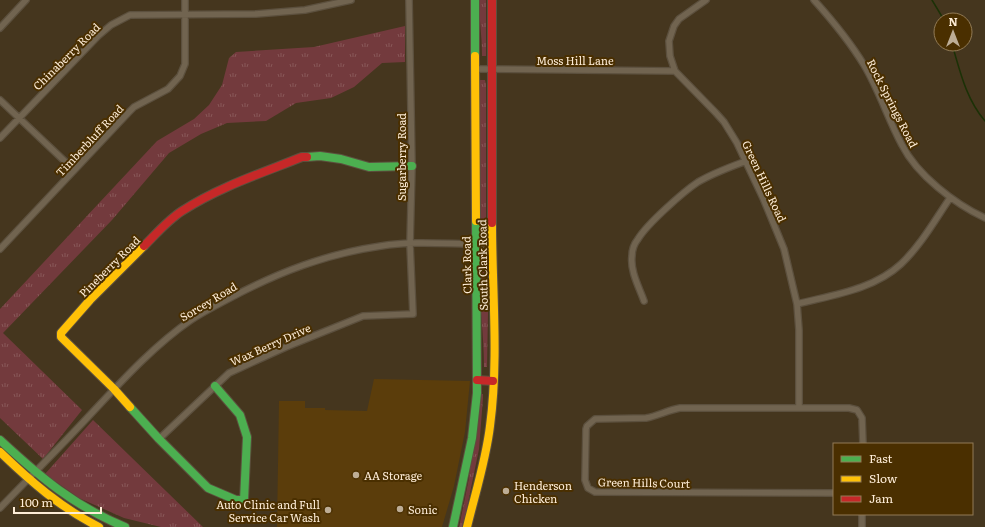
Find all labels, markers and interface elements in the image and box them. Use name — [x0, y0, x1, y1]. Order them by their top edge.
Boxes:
north arrow — [933, 12, 973, 52]
text: N — [948, 13, 958, 29]
street label: Chinaberry Road — [29, 19, 103, 93]
street label: Moss Hill Lane — [536, 52, 614, 68]
street label: Rock Springs Road — [864, 56, 922, 150]
street label: Timberbluff Road — [51, 100, 127, 179]
street label: Sugarberry Road — [393, 113, 409, 201]
street label: Green Hills Road — [739, 138, 791, 225]
street label: South Clark Road — [473, 219, 491, 311]
street label: Pineberry Road — [75, 232, 143, 300]
street label: Clark Road — [457, 236, 475, 294]
street label: Sorcey Road — [176, 277, 240, 324]
street label: Wax Berry Drive — [227, 319, 313, 369]
legend — [833, 443, 973, 515]
text: Fast — [869, 449, 893, 467]
place label: AA Storage — [364, 467, 423, 483]
text: Slow — [869, 469, 898, 487]
marker: AA Storage — [351, 470, 361, 480]
street label: Green Hills Court — [598, 473, 691, 491]
place label: Henderson Chicken — [514, 477, 572, 506]
marker: Henderson Chicken — [501, 486, 511, 496]
scale bar — [14, 489, 101, 515]
text: Jam — [869, 489, 894, 507]
text: 100 m — [20, 493, 53, 511]
place label: Auto Clinic and Full Service Car Wash — [216, 496, 320, 525]
place label: Sonic — [408, 501, 438, 517]
marker: Sonic — [395, 504, 405, 514]
marker: Auto Clinic and Full Service Car Wash — [323, 505, 333, 515]

